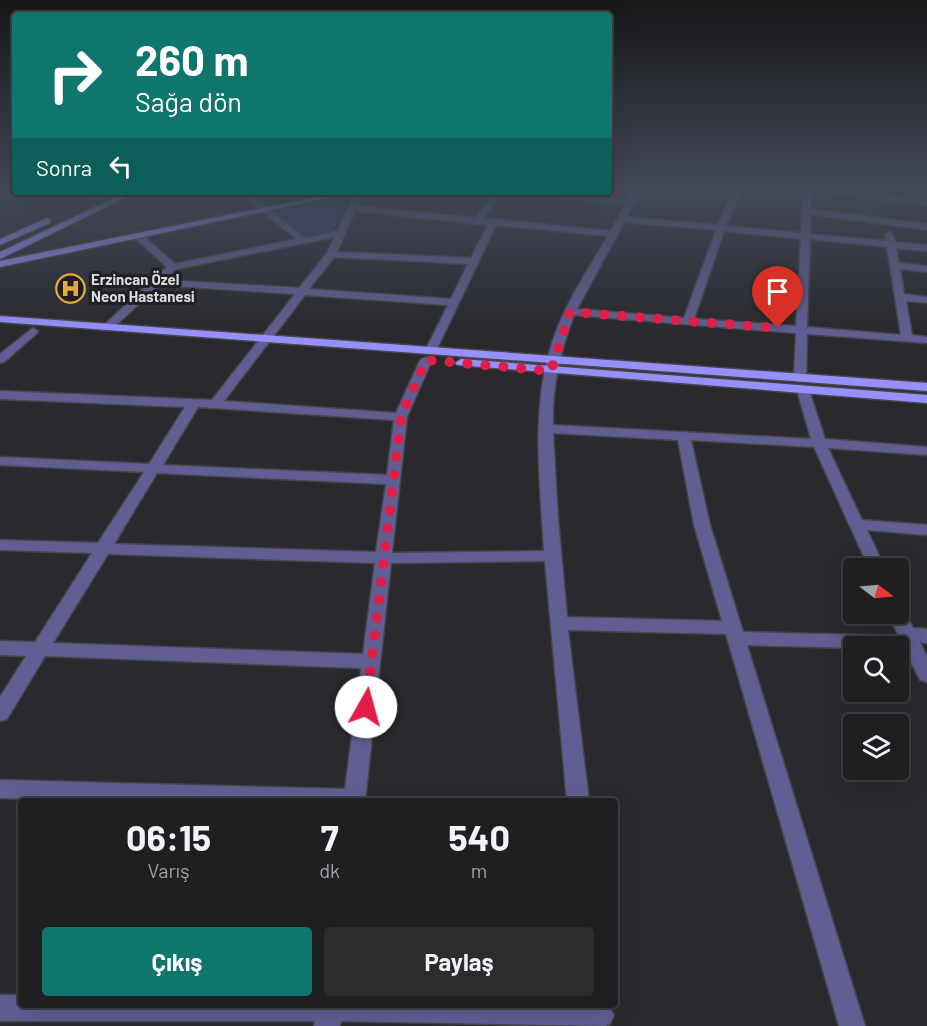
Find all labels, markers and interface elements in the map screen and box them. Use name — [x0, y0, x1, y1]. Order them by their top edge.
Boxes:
text: 260 m — [135, 34, 248, 84]
icon: right — [36, 36, 114, 114]
text: Sağa dön — [135, 85, 242, 117]
icon: left — [104, 150, 137, 183]
text: Sonra — [36, 154, 92, 180]
pin — [752, 266, 803, 328]
place label: Erzincan Özel Neon Hastanesi — [91, 270, 195, 305]
hospital icon: Erzincan Özel Neon Hastanesi — [54, 273, 86, 305]
icon: arrive — [761, 275, 794, 308]
north arrow — [843, 558, 909, 624]
map controls — [843, 558, 909, 780]
button: search — [843, 636, 909, 702]
position arrow — [334, 675, 398, 739]
button: layers — [843, 714, 909, 780]
text: 06:15 — [126, 815, 211, 858]
text: 7 — [321, 815, 339, 858]
text: 540 — [448, 815, 510, 858]
text: Varış — [147, 858, 190, 882]
text: dk — [319, 858, 340, 882]
text: m — [471, 858, 487, 882]
button: Çıkış — [42, 927, 312, 996]
button: Paylaş — [324, 927, 594, 996]

